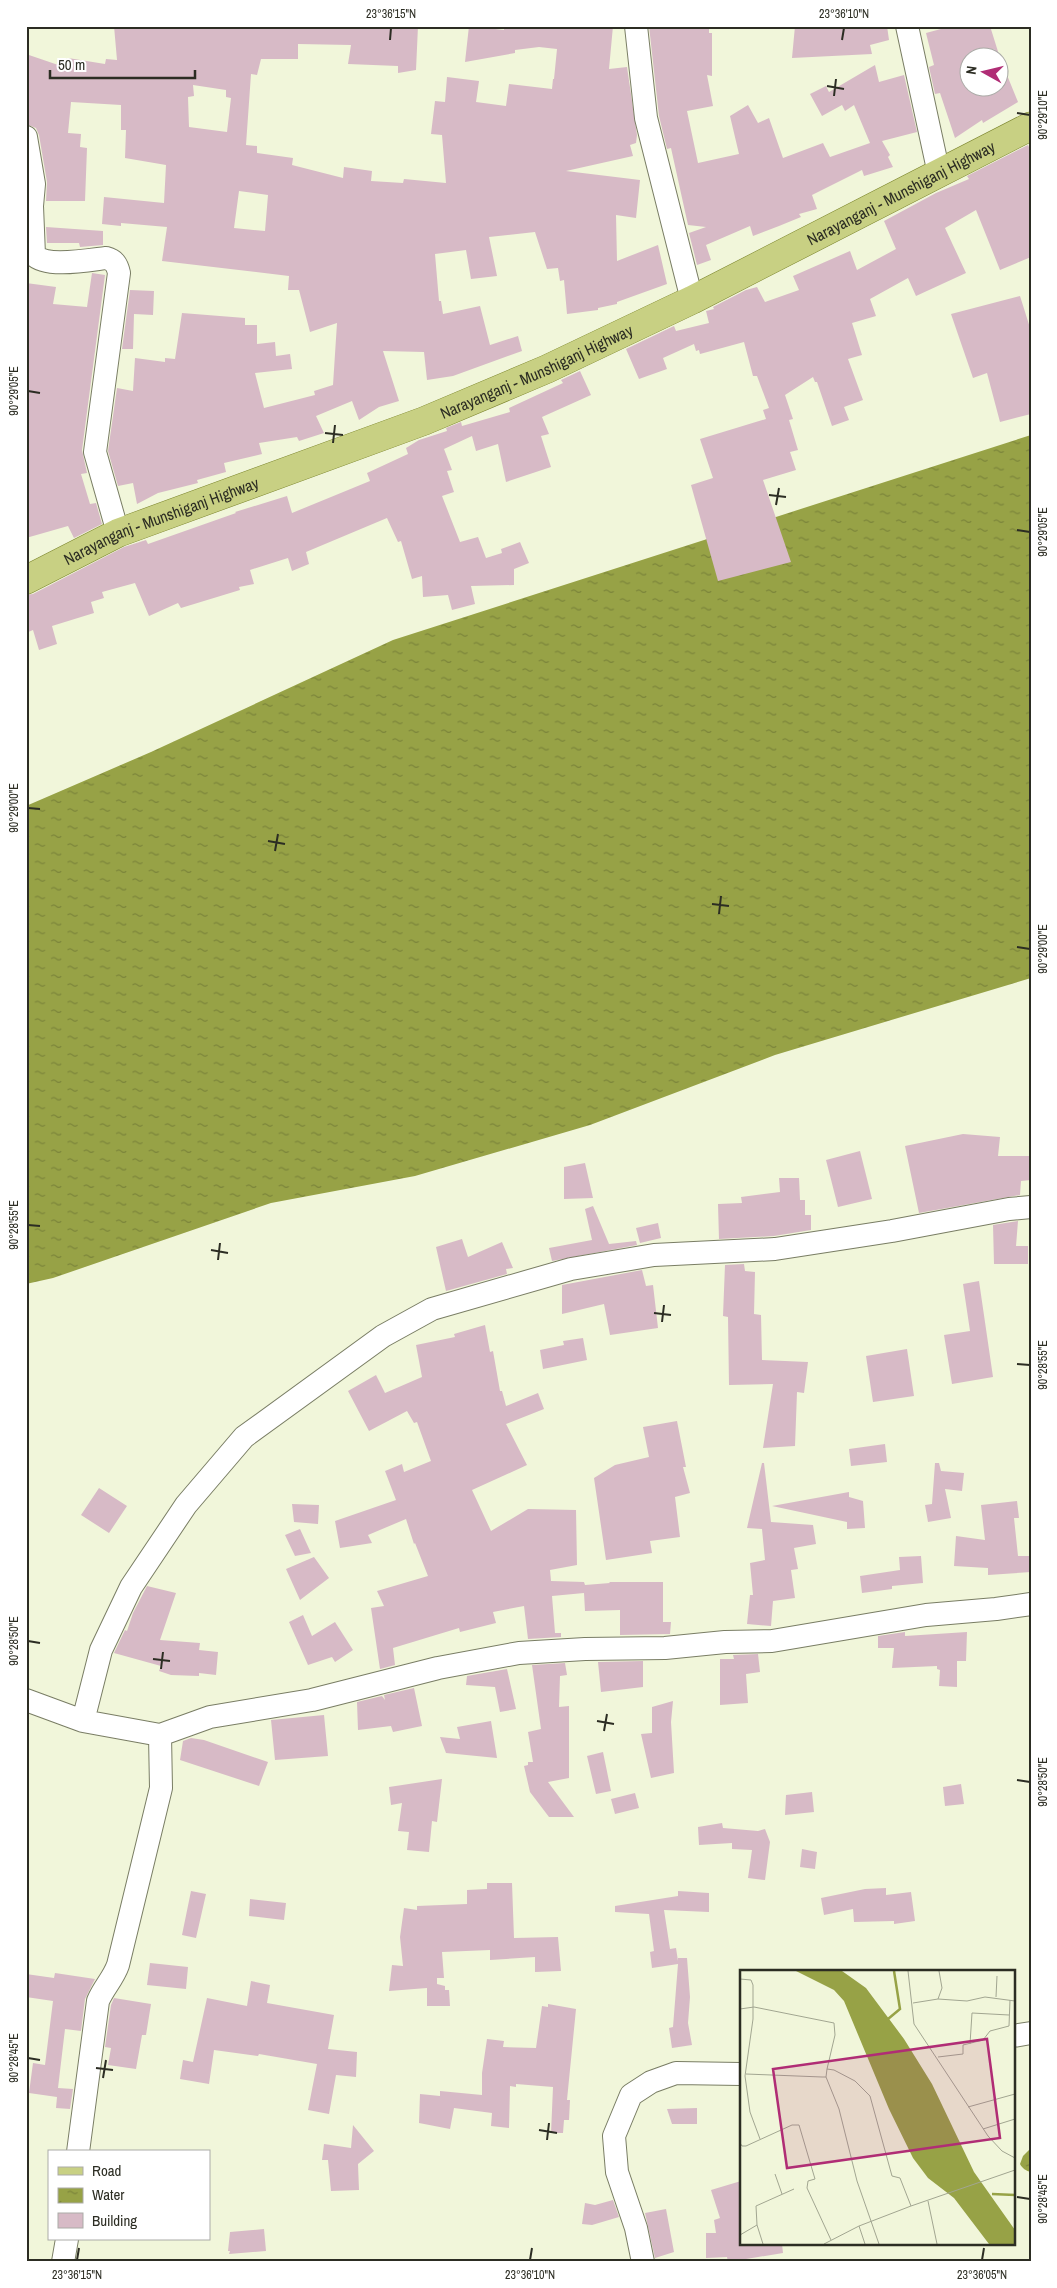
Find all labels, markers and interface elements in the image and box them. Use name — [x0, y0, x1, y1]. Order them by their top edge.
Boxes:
text: 23°36'15"N — [366, 6, 416, 22]
text: 23°36'10"N — [819, 6, 869, 22]
scale bar — [50, 48, 195, 80]
north arrow — [960, 48, 1010, 98]
text: 50 m — [58, 54, 85, 75]
text: N — [962, 65, 981, 76]
text: 90°29'10"E — [1035, 90, 1051, 140]
street label: Narayanganj - Munshiganj Highway — [803, 135, 999, 250]
street label: Narayanganj - Munshiganj Highway — [437, 319, 637, 424]
text: 90°29'05"E — [6, 366, 22, 416]
street label: Narayanganj - Munshiganj Highway — [60, 471, 262, 570]
text: 90°29'05"E — [1035, 507, 1051, 557]
text: 90°29'00"E — [6, 783, 22, 833]
text: 90°29'00"E — [1035, 924, 1051, 974]
text: 90°28'55"E — [6, 1200, 22, 1250]
text: 90°28'55"E — [1035, 1340, 1051, 1390]
text: 90°28'50"E — [6, 1616, 22, 1666]
text: 90°28'50"E — [1035, 1757, 1051, 1807]
inset map — [740, 1970, 1014, 2246]
text: 90°28'45"E — [6, 2033, 22, 2083]
legend — [48, 2150, 210, 2240]
text: Road — [92, 2160, 121, 2181]
text: 90°28'45"E — [1035, 2174, 1051, 2224]
text: Water — [92, 2184, 124, 2205]
text: Building — [92, 2210, 137, 2231]
text: 23°36'15"N — [52, 2267, 102, 2283]
text: 23°36'10"N — [505, 2267, 555, 2283]
text: 23°36'05"N — [957, 2267, 1007, 2283]

